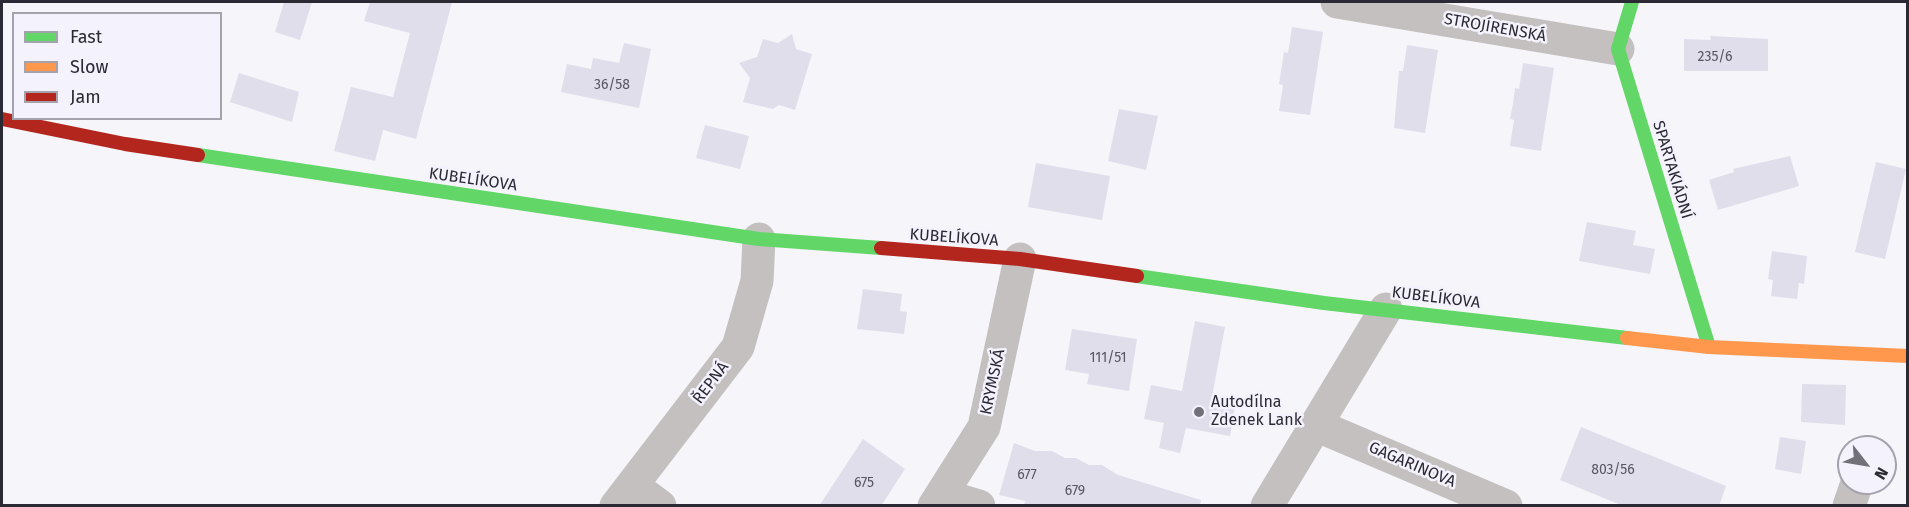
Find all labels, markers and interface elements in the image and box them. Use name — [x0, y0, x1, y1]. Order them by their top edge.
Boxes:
street label: STROJÍRENSKÁ — [1443, 10, 1547, 46]
legend — [12, 12, 222, 120]
text: Fast — [70, 26, 102, 48]
house number: 235/6 — [1698, 49, 1732, 65]
text: Slow — [70, 56, 108, 78]
house number: 36/58 — [594, 77, 630, 93]
text: Jam — [70, 86, 101, 108]
street label: SPARTAKIÁDNÍ — [1648, 119, 1696, 221]
street label: KUBELÍKOVA — [428, 164, 518, 196]
street label: KUBELÍKOVA — [909, 225, 999, 251]
street label: KUBELÍKOVA — [1391, 283, 1481, 313]
street label: KRYMSKÁ — [977, 347, 1009, 417]
house number: 111/51 — [1089, 350, 1127, 366]
street label: ŘEPNÁ — [689, 358, 733, 408]
place label: Autodílna Zdenek Lank — [1211, 393, 1302, 431]
marker: Autodílna Zdenek Lank — [1192, 405, 1206, 419]
north arrow — [1837, 435, 1897, 495]
street label: GAGARINOVA — [1366, 438, 1458, 492]
house number: 803/56 — [1591, 462, 1635, 478]
text: N — [1870, 464, 1892, 483]
house number: 677 — [1017, 467, 1037, 483]
house number: 675 — [854, 475, 874, 491]
house number: 679 — [1065, 483, 1085, 499]

